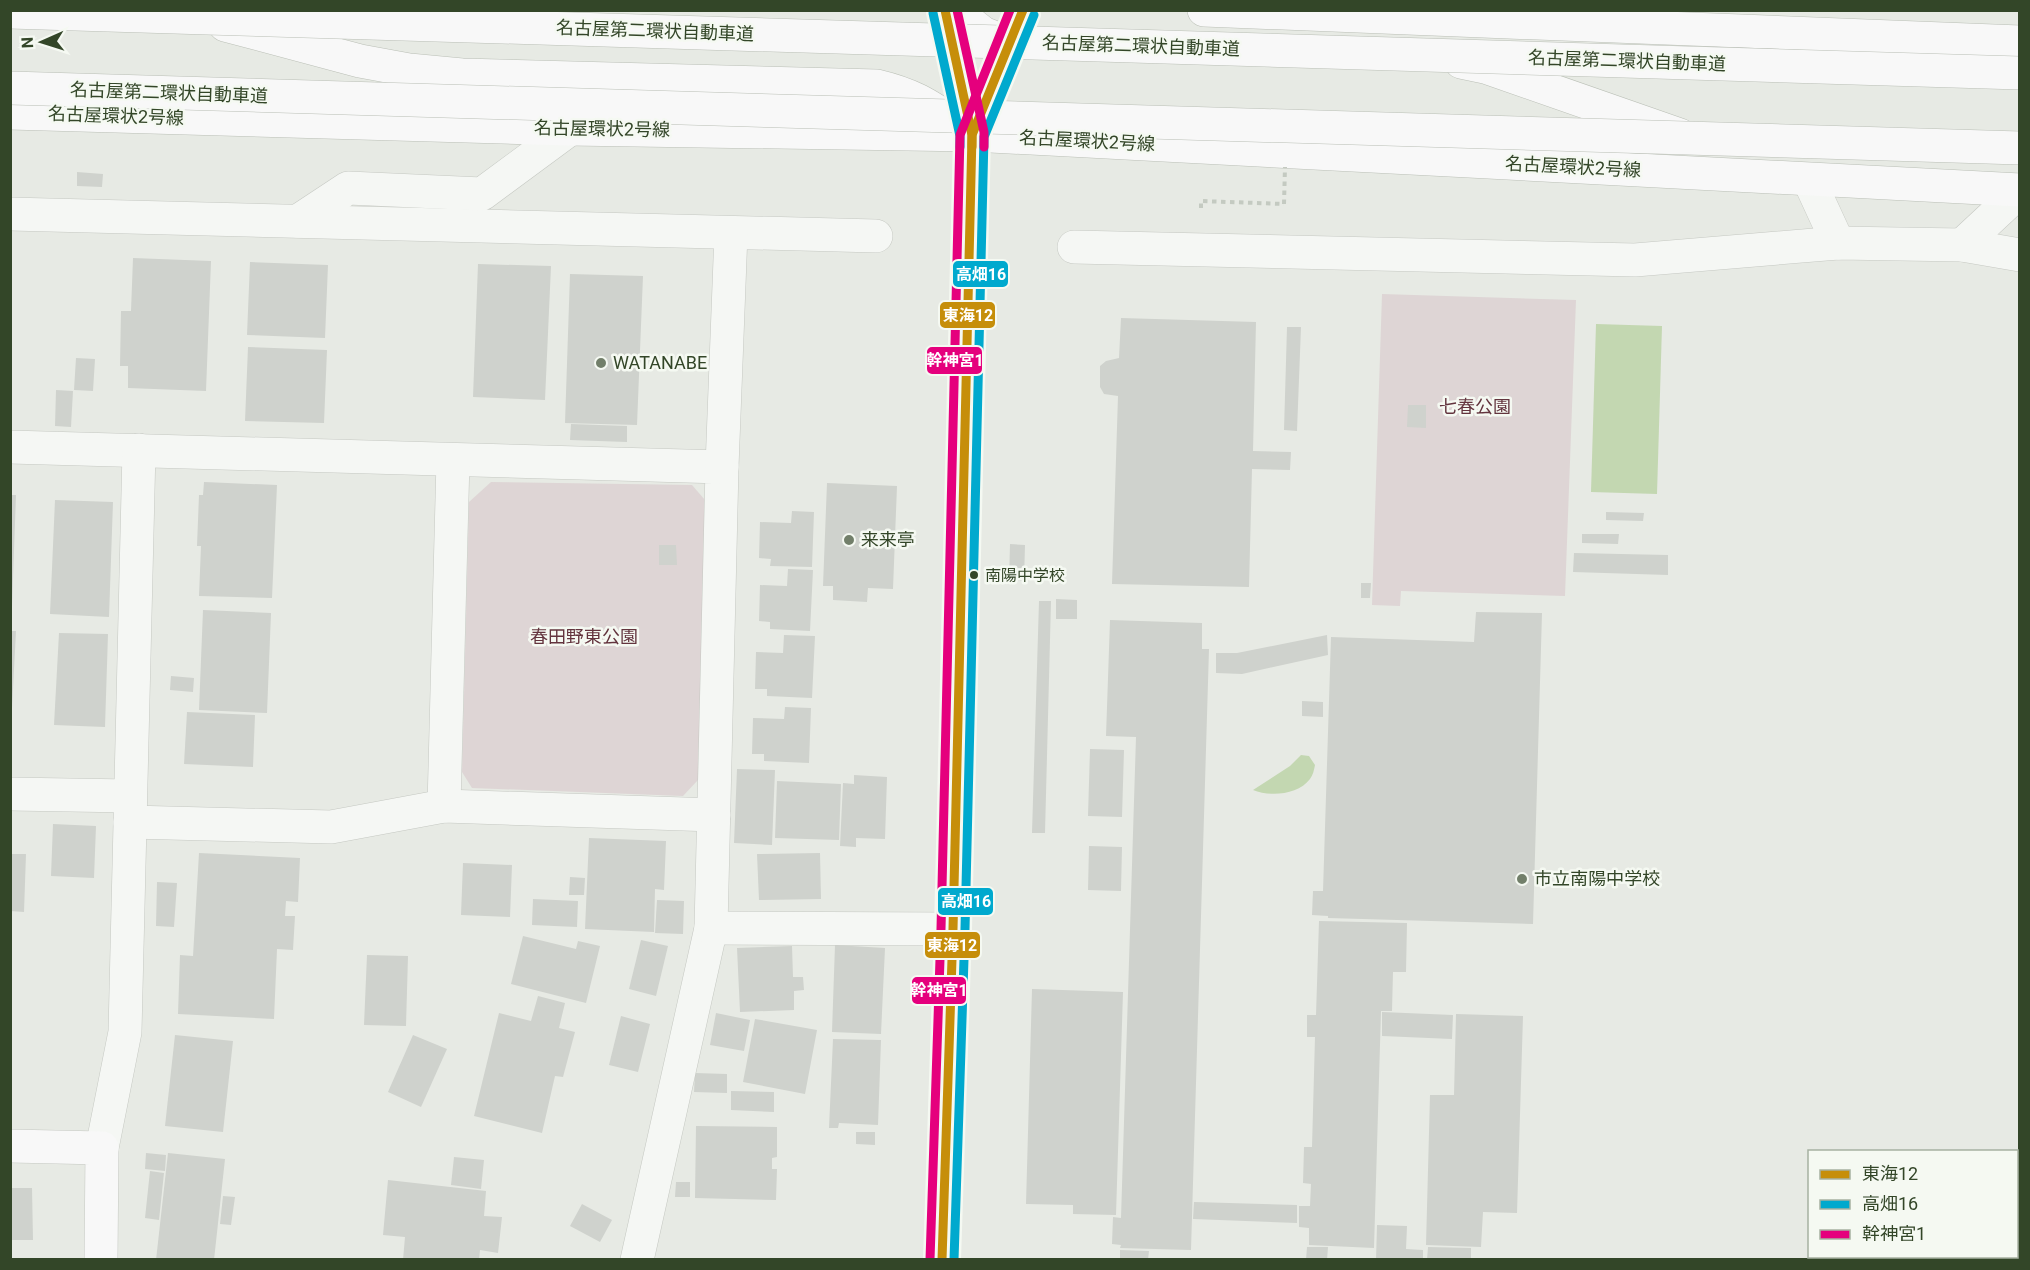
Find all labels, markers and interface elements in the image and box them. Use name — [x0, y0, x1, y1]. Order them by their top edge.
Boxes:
north arrow — [12, 12, 72, 72]
street label: 名古屋第二環状自動車道 — [556, 17, 754, 44]
street label: 名古屋第二環状自動車道 — [1042, 32, 1240, 59]
text: N — [18, 37, 37, 49]
street label: 名古屋第二環状自動車道 — [1528, 47, 1726, 74]
street label: 名古屋第二環状自動車道 — [70, 79, 268, 106]
street label: 名古屋環状2号線 — [48, 103, 184, 128]
street label: 名古屋環状2号線 — [534, 117, 670, 140]
street label: 名古屋環状2号線 — [1019, 126, 1156, 155]
street label: 名古屋環状2号線 — [1505, 152, 1642, 181]
line badge: 高畑16 — [952, 260, 1009, 288]
text: 高畑16 — [956, 265, 1006, 284]
line badge: 東海12 — [939, 301, 996, 329]
text: 東海12 — [943, 306, 993, 325]
line badge: 幹神宮1 — [926, 346, 983, 375]
text: 幹神宮1 — [926, 351, 984, 370]
place label: WATANABE — [613, 352, 707, 373]
marker: WATANABE — [594, 356, 608, 370]
park label: 七春公園 — [1439, 396, 1511, 417]
place label: 来来亭 — [861, 529, 915, 550]
marker: 来来亭 — [842, 533, 856, 547]
place label: 南陽中学校 — [985, 566, 1065, 585]
marker: 南陽中学校 — [968, 569, 980, 581]
park label: 春田野東公園 — [530, 626, 638, 647]
place label: 市立南陽中学校 — [1534, 868, 1660, 889]
marker: 市立南陽中学校 — [1515, 872, 1529, 886]
line badge: 高畑16 — [937, 887, 994, 916]
text: 高畑16 — [941, 892, 991, 911]
line badge: 東海12 — [924, 931, 981, 959]
text: 東海12 — [927, 936, 977, 955]
line badge: 幹神宮1 — [911, 976, 967, 1005]
text: 幹神宮1 — [910, 981, 968, 1000]
legend — [1808, 1150, 2018, 1258]
text: 東海12 — [1862, 1163, 1918, 1184]
text: 高畑16 — [1862, 1193, 1918, 1214]
text: 幹神宮1 — [1862, 1223, 1926, 1244]

